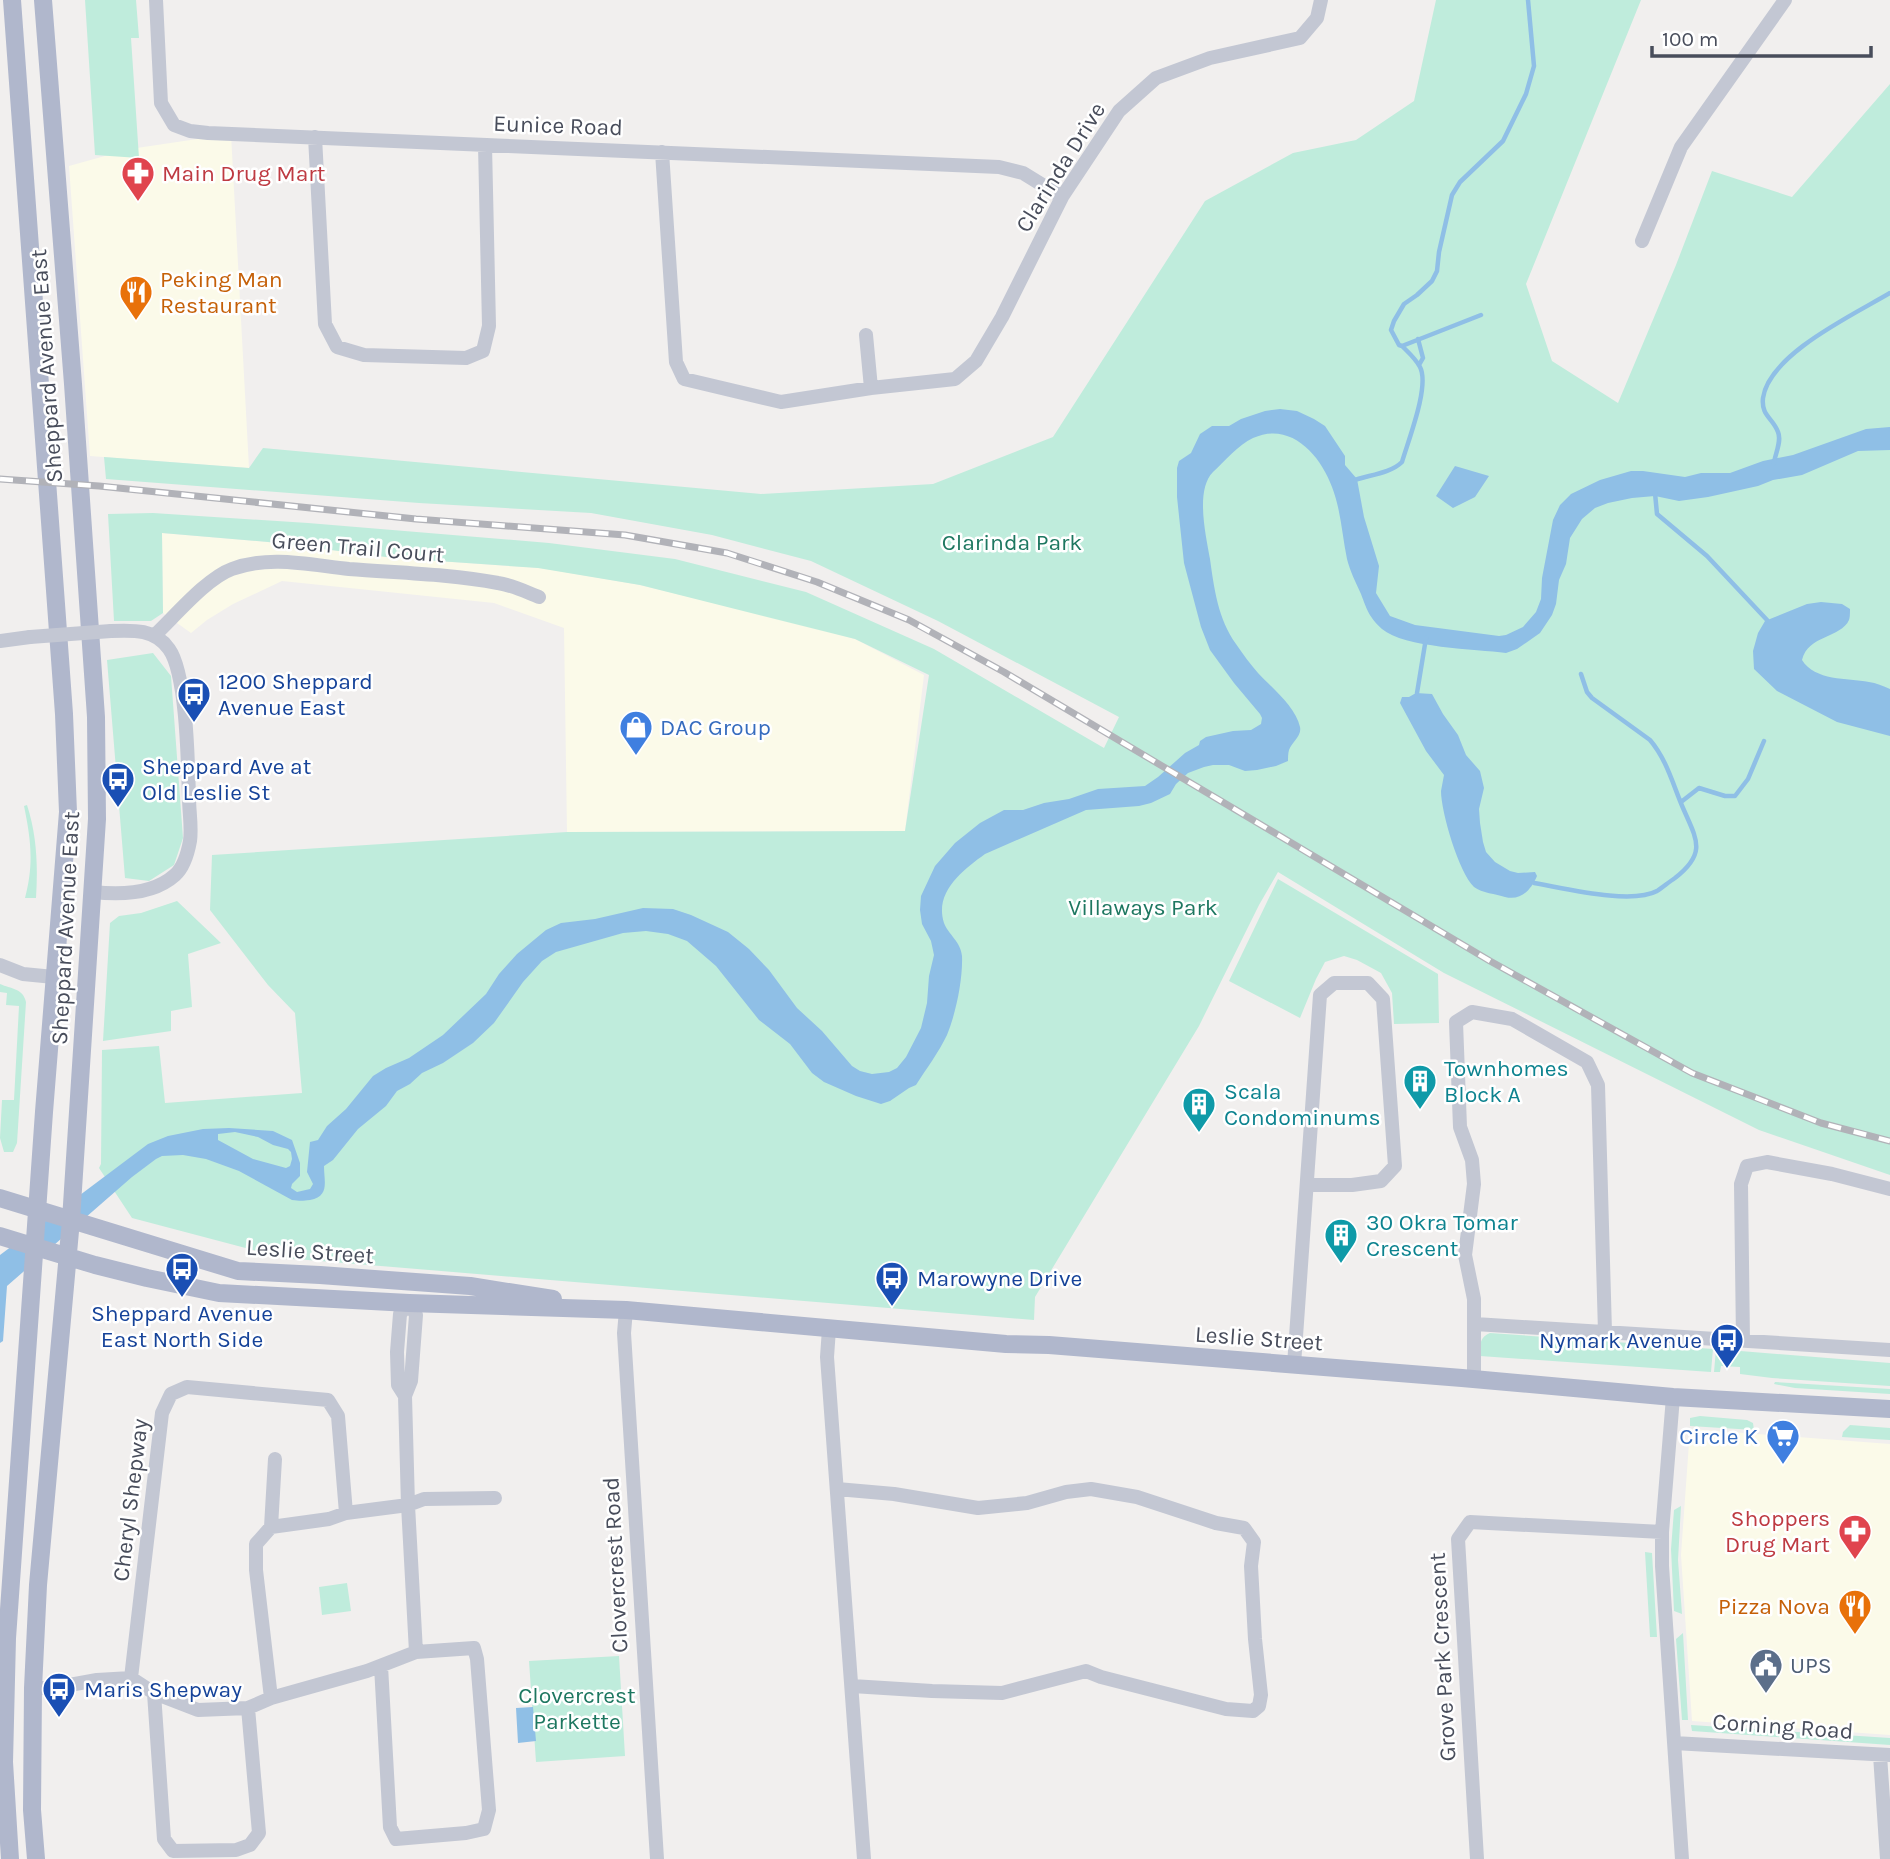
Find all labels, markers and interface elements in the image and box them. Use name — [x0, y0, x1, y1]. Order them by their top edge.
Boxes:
scale bar — [1652, 14, 1871, 58]
text: 100 m — [1662, 27, 1719, 51]
street label: Clarinda Drive — [1010, 97, 1111, 237]
street label: Eunice Road — [493, 110, 623, 141]
pharmacy icon: Main Drug Mart — [119, 154, 157, 203]
place label: Main Drug Mart — [162, 160, 326, 187]
street label: Sheppard Avenue East — [25, 248, 68, 484]
place label: Peking Man Restaurant — [160, 266, 283, 319]
restaurant icon: Peking Man Restaurant — [117, 273, 155, 322]
street label: Green Trail Court — [271, 527, 446, 569]
park label: Clarinda Park — [942, 529, 1082, 556]
place label: 1200 Sheppard Avenue East — [218, 668, 373, 721]
bus stop icon: 1200 Sheppard Avenue East — [175, 675, 213, 724]
shop icon: DAC Group — [617, 708, 655, 757]
place label: DAC Group — [660, 714, 771, 741]
place label: Sheppard Ave at Old Leslie St — [142, 753, 312, 806]
bus stop icon: Sheppard Ave at Old Leslie St — [99, 760, 137, 809]
street label: Sheppard Avenue East — [46, 810, 85, 1046]
park label: Villaways Park — [1068, 894, 1218, 921]
place label: Townhomes Block A — [1444, 1055, 1569, 1108]
building icon: Townhomes Block A — [1401, 1062, 1439, 1111]
place label: Scala Condominums — [1224, 1078, 1381, 1131]
building icon: Scala Condominums — [1180, 1085, 1218, 1134]
place label: 30 Okra Tomar Crescent — [1366, 1209, 1518, 1262]
building icon: 30 Okra Tomar Crescent — [1322, 1216, 1360, 1265]
street label: Leslie Street — [245, 1234, 375, 1269]
bus stop icon: Sheppard Avenue East North Side — [163, 1250, 201, 1299]
bus stop icon: Marowyne Drive — [873, 1259, 911, 1308]
place label: Marowyne Drive — [917, 1265, 1082, 1292]
place label: Sheppard Avenue East North Side — [91, 1300, 273, 1353]
street label: Leslie Street — [1194, 1321, 1324, 1356]
bus stop icon: Nymark Avenue — [1708, 1321, 1746, 1370]
place label: Nymark Avenue — [1539, 1327, 1702, 1354]
street label: Cheryl Shepway — [107, 1417, 154, 1583]
supermarket icon: Circle K — [1764, 1417, 1802, 1466]
place label: Circle K — [1679, 1423, 1758, 1450]
street label: Clovercrest Road — [597, 1476, 634, 1654]
place label: Shoppers Drug Mart — [1725, 1505, 1830, 1558]
pharmacy icon: Shoppers Drug Mart — [1836, 1512, 1874, 1561]
street label: Grove Park Crescent — [1424, 1551, 1461, 1762]
restaurant icon: Pizza Nova — [1836, 1587, 1874, 1636]
place label: Pizza Nova — [1718, 1593, 1830, 1620]
public building icon: UPS — [1747, 1646, 1785, 1695]
place label: UPS — [1790, 1652, 1832, 1679]
bus stop icon: Maris Shepway — [40, 1670, 78, 1719]
place label: Maris Shepway — [84, 1676, 242, 1703]
park label: Clovercrest Parkette — [518, 1682, 636, 1735]
street label: Corning Road — [1712, 1708, 1854, 1745]

